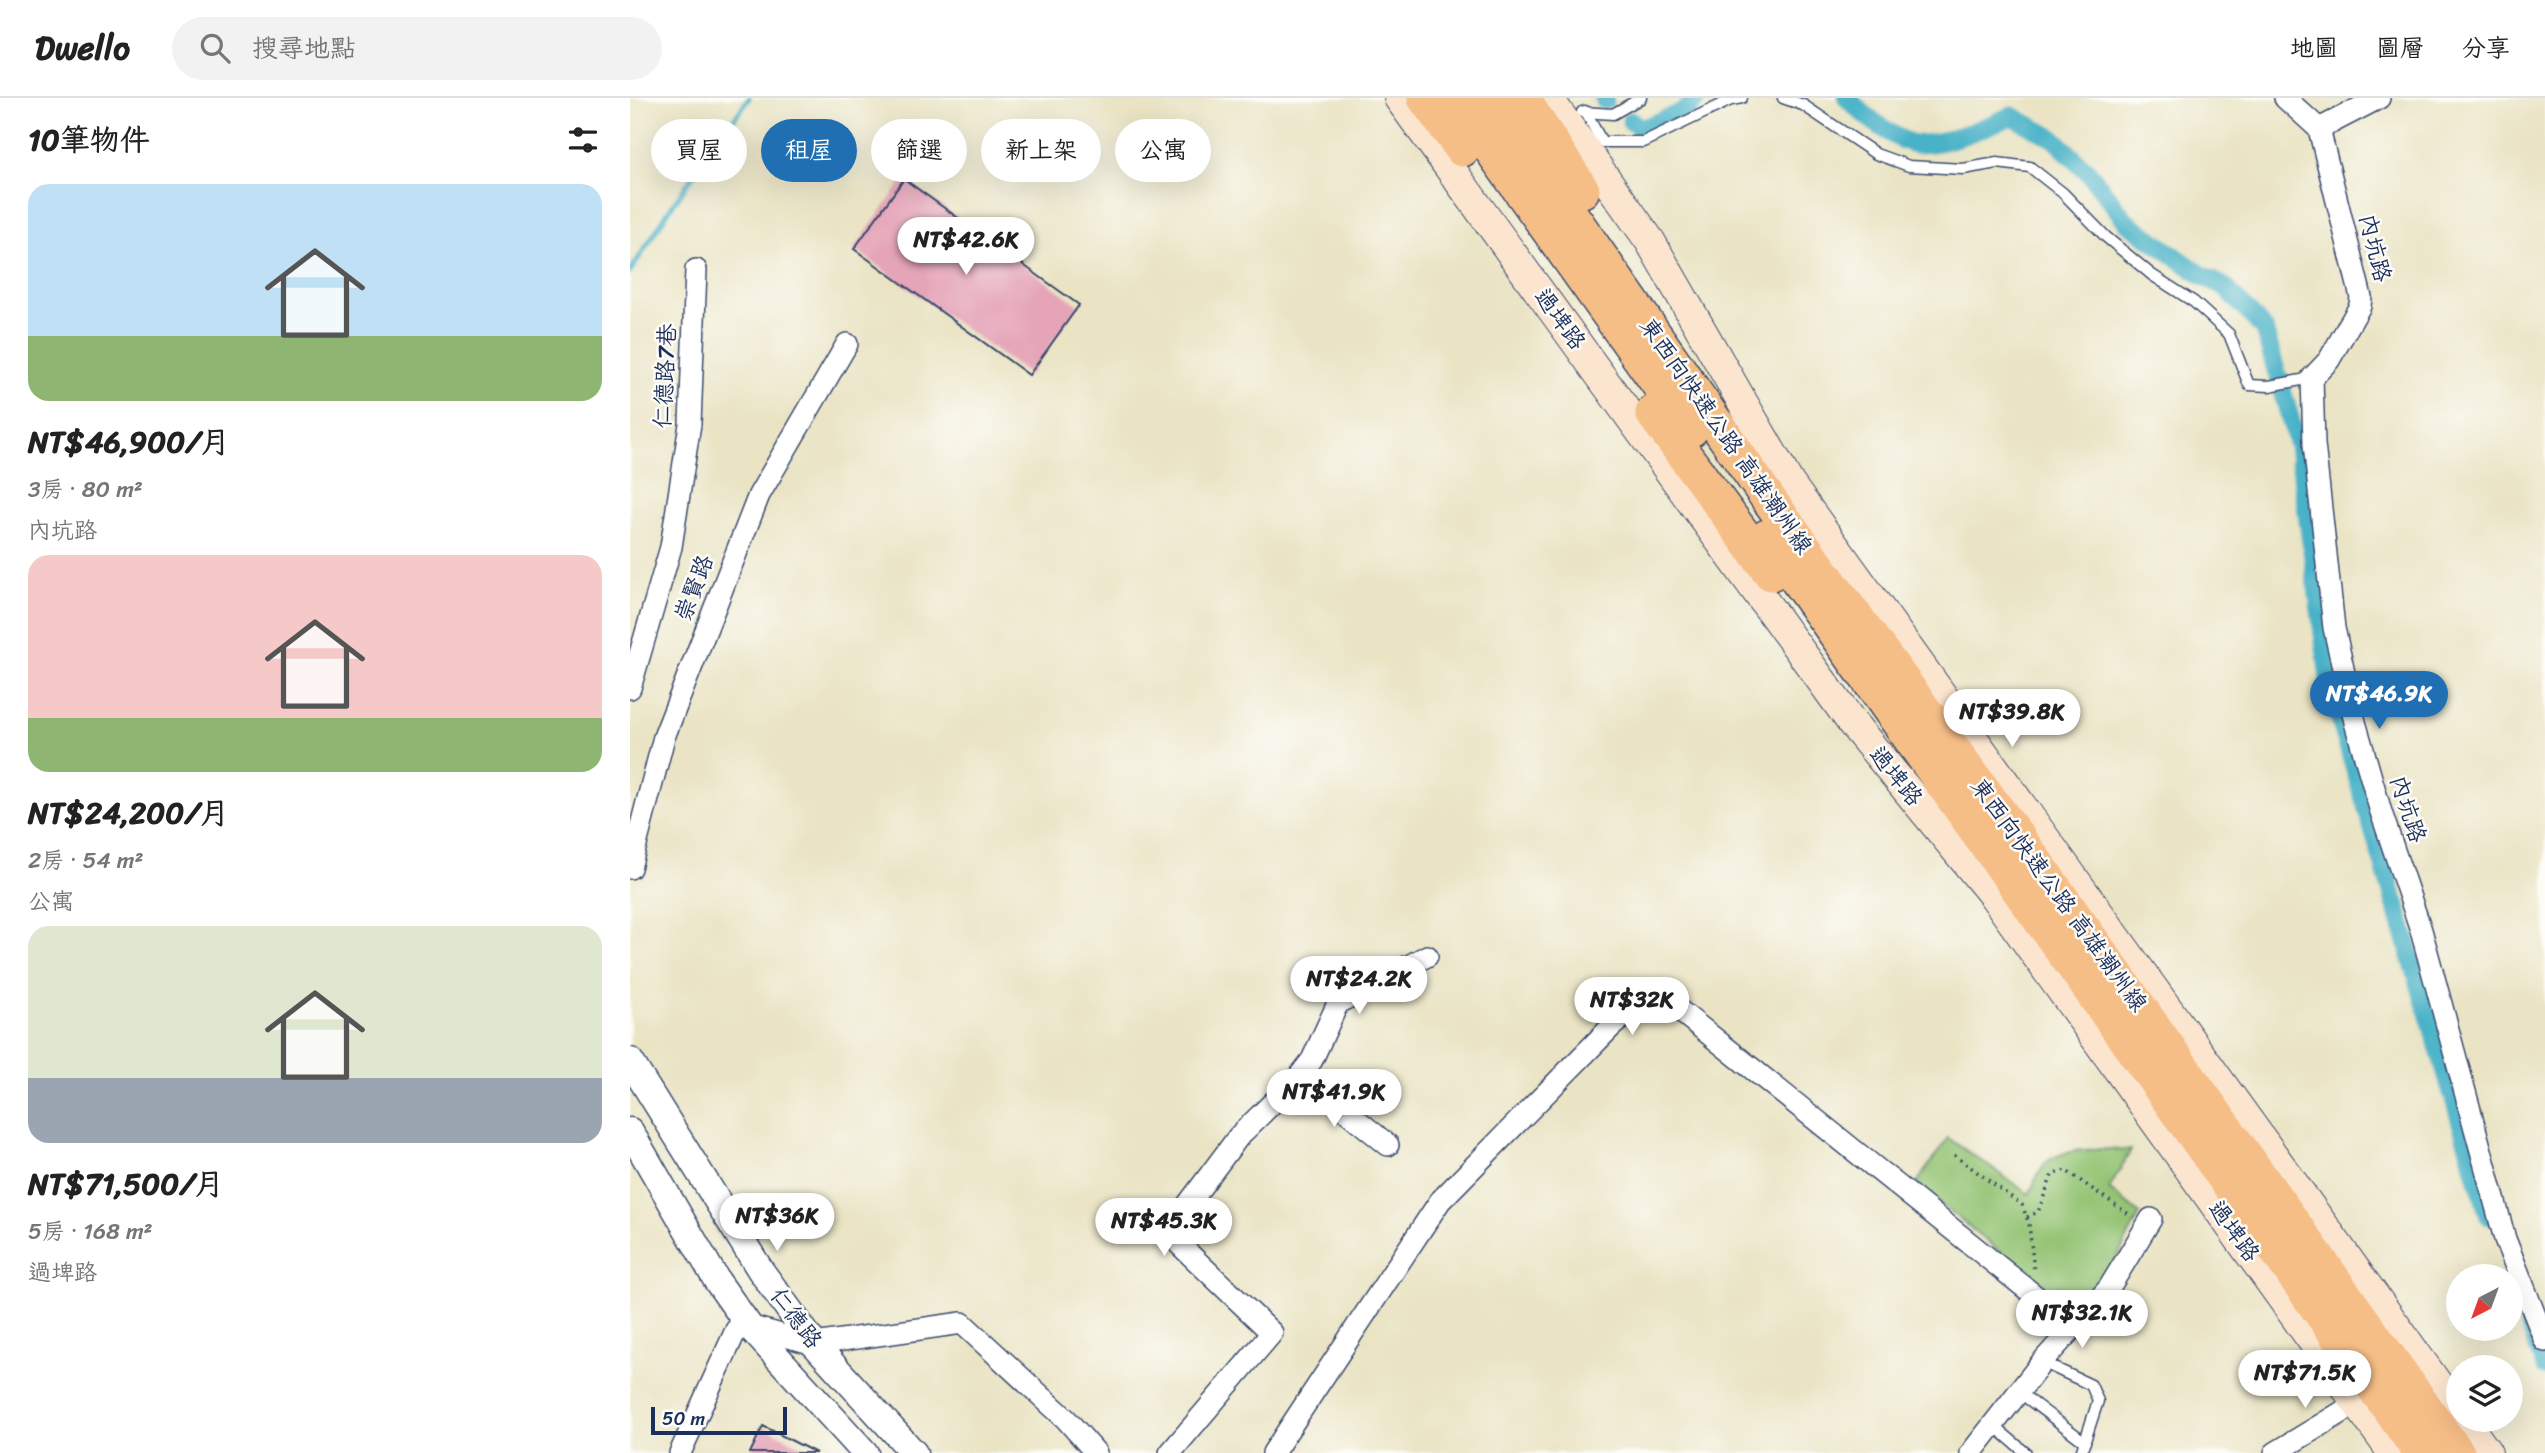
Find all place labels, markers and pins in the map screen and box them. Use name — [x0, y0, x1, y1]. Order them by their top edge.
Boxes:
pin: NT$42.6K — [894, 218, 1038, 277]
pin: NT$46.9K — [2307, 672, 2451, 731]
pin: NT$39.8K — [1940, 690, 2084, 749]
pin: NT$24.2K — [1287, 956, 1431, 1016]
pin: NT$32K — [1575, 978, 1689, 1037]
pin: NT$41.9K — [1262, 1070, 1406, 1129]
pin: NT$36K — [720, 1194, 834, 1253]
pin: NT$45.3K — [1092, 1198, 1236, 1258]
pin: NT$32.1K — [2010, 1290, 2154, 1350]
pin: NT$71.5K — [2233, 1350, 2377, 1410]

